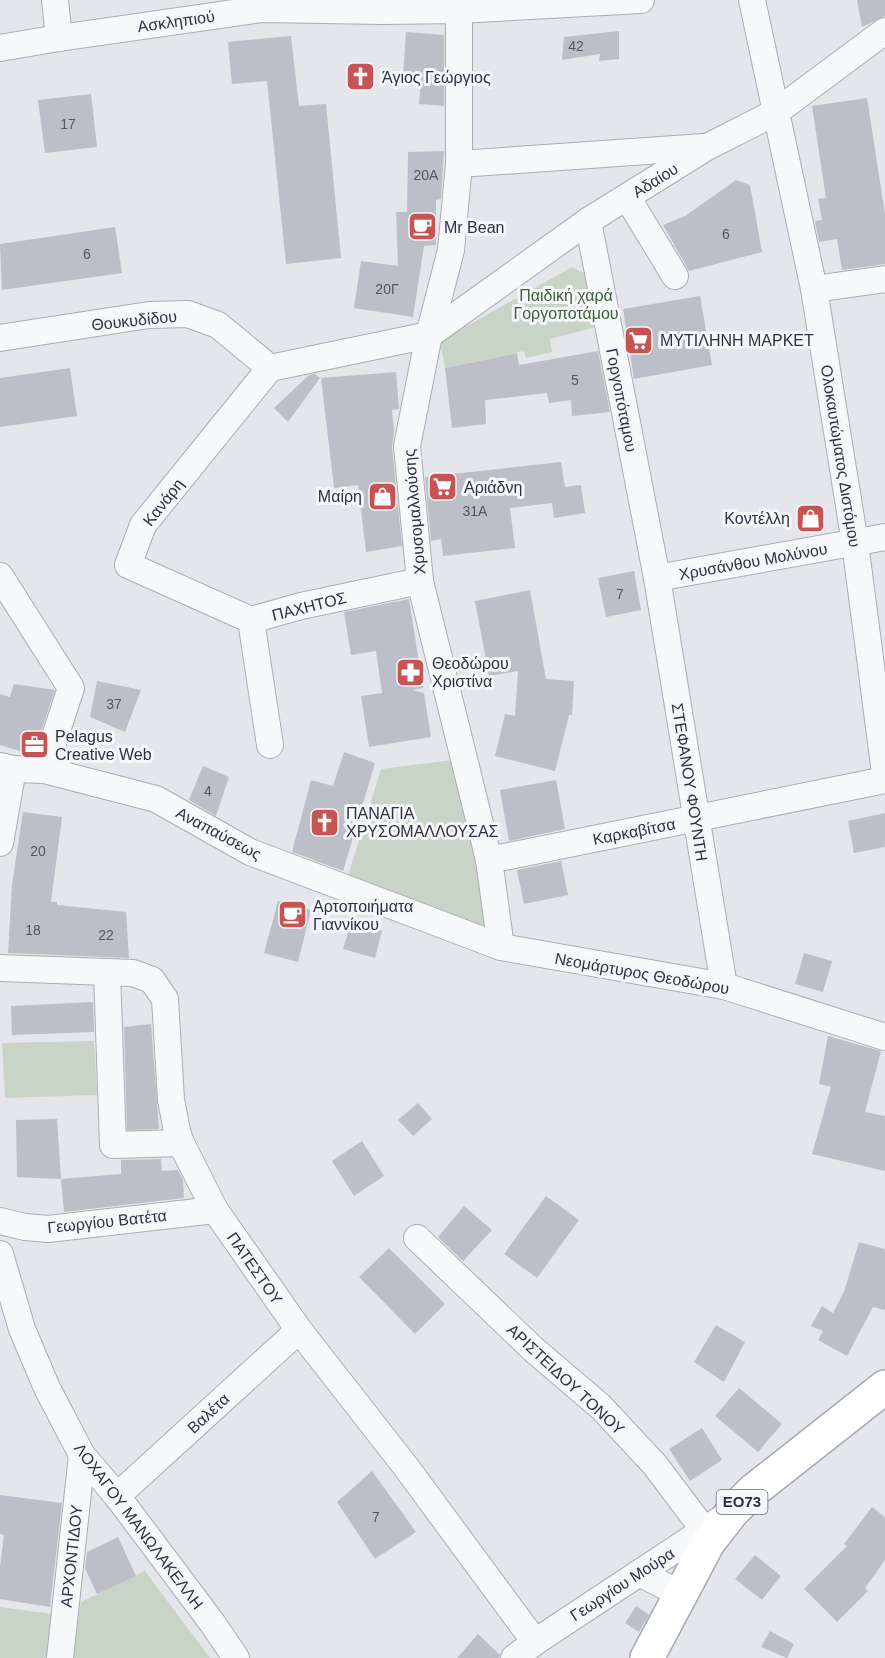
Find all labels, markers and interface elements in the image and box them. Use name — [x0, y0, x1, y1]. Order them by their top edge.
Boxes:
street label: Ασκληπιού — [136, 8, 216, 35]
house number: 42 — [568, 38, 584, 54]
church icon: Άγιος Γεώργιος — [345, 61, 377, 93]
place label: Άγιος Γεώργιος — [382, 69, 491, 86]
house number: 17 — [60, 116, 76, 132]
street label: Αδαίου — [630, 160, 681, 201]
house number: 20Α — [414, 167, 439, 183]
cafe icon: Mr Bean — [407, 211, 439, 243]
place label: Mr Bean — [444, 219, 504, 236]
house number: 6 — [722, 226, 730, 242]
house number: 6 — [83, 246, 91, 262]
house number: 20Γ — [375, 281, 399, 297]
park label: Παιδική χαρά Γοργοποτάμου — [513, 287, 619, 322]
street label: Θουκυδίδου — [90, 308, 178, 333]
supermarket icon: ΜΥΤΙΛΗΝΗ ΜΑΡΚΕΤ — [623, 324, 655, 356]
place label: ΜΥΤΙΛΗΝΗ ΜΑΡΚΕΤ — [660, 332, 814, 349]
street label: Γοργοπόταμου — [603, 347, 640, 453]
street label: Ολοκαυτώματος Διστόμου — [818, 364, 863, 548]
house number: 5 — [571, 372, 579, 388]
street label: Χρυσομαλλούσης — [401, 448, 428, 575]
supermarket icon: Αριάδνη — [427, 471, 459, 503]
street label: Κανάρη — [140, 475, 187, 529]
place label: Αριάδνη — [464, 479, 522, 496]
shop icon: Μαίρη — [367, 480, 399, 512]
place label: Μαίρη — [318, 488, 362, 505]
shop icon: Κοντέλλη — [795, 502, 827, 534]
house number: 31Α — [463, 503, 488, 519]
place label: Κοντέλλη — [724, 510, 790, 527]
street label: Χρυσάνθου Μολύνου — [677, 540, 829, 583]
house number: 7 — [616, 586, 624, 602]
street label: ΠΑΧΗΤΟΣ — [270, 589, 348, 624]
place label: Θεοδώρου Χριστίνα — [432, 655, 509, 690]
pharmacy icon: Θεοδώρου Χριστίνα — [395, 656, 427, 688]
house number: 37 — [106, 696, 122, 712]
street label: ΣΤΕΦΑΝΟΥ ΦΟΥΝΤΗ — [669, 702, 710, 862]
place label: Pelagus Creative Web — [55, 728, 152, 763]
office icon: Pelagus Creative Web — [18, 729, 50, 761]
house number: 4 — [204, 783, 212, 799]
street label: Αναπαύσεως — [173, 804, 264, 863]
place label: ΠΑΝΑΓΙΑ ΧΡΥΣΟΜΑΛΛΟΥΣΑΣ — [346, 805, 499, 840]
church icon: ΠΑΝΑΓΙΑ ΧΡΥΣΟΜΑΛΛΟΥΣΑΣ — [309, 806, 341, 838]
street label: Καρκαβίτσα — [591, 815, 677, 848]
house number: 20 — [30, 843, 46, 859]
place label: Αρτοποιήματα Γιαννίκου — [313, 898, 413, 933]
cafe icon: Αρτοποιήματα Γιαννίκου — [276, 899, 308, 931]
house number: 18 — [25, 922, 41, 938]
house number: 22 — [98, 927, 114, 943]
street label: Νεομάρτυρος Θεοδώρου — [553, 950, 730, 997]
street label: Γεωργίου Βατέτα — [47, 1207, 168, 1236]
street label: ΠΑΤΕΣΤΟΥ — [224, 1229, 286, 1308]
street label: ΑΡΙΣΤΕΙΔΟΥ ΤΟΝΟΥ — [504, 1321, 628, 1438]
street label: Βαλέτα — [184, 1390, 233, 1437]
street label: ΛΟΧΑΓΟΥ ΜΑΝΩΛΑΚΕΛΛΗ — [71, 1440, 206, 1612]
road number: ΕΟ73 — [716, 1490, 768, 1514]
street label: ΑΡΧΟΝΤΙΔΟΥ — [58, 1504, 85, 1608]
house number: 7 — [372, 1509, 380, 1525]
street label: Γεωργίου Μούρα — [567, 1544, 677, 1624]

